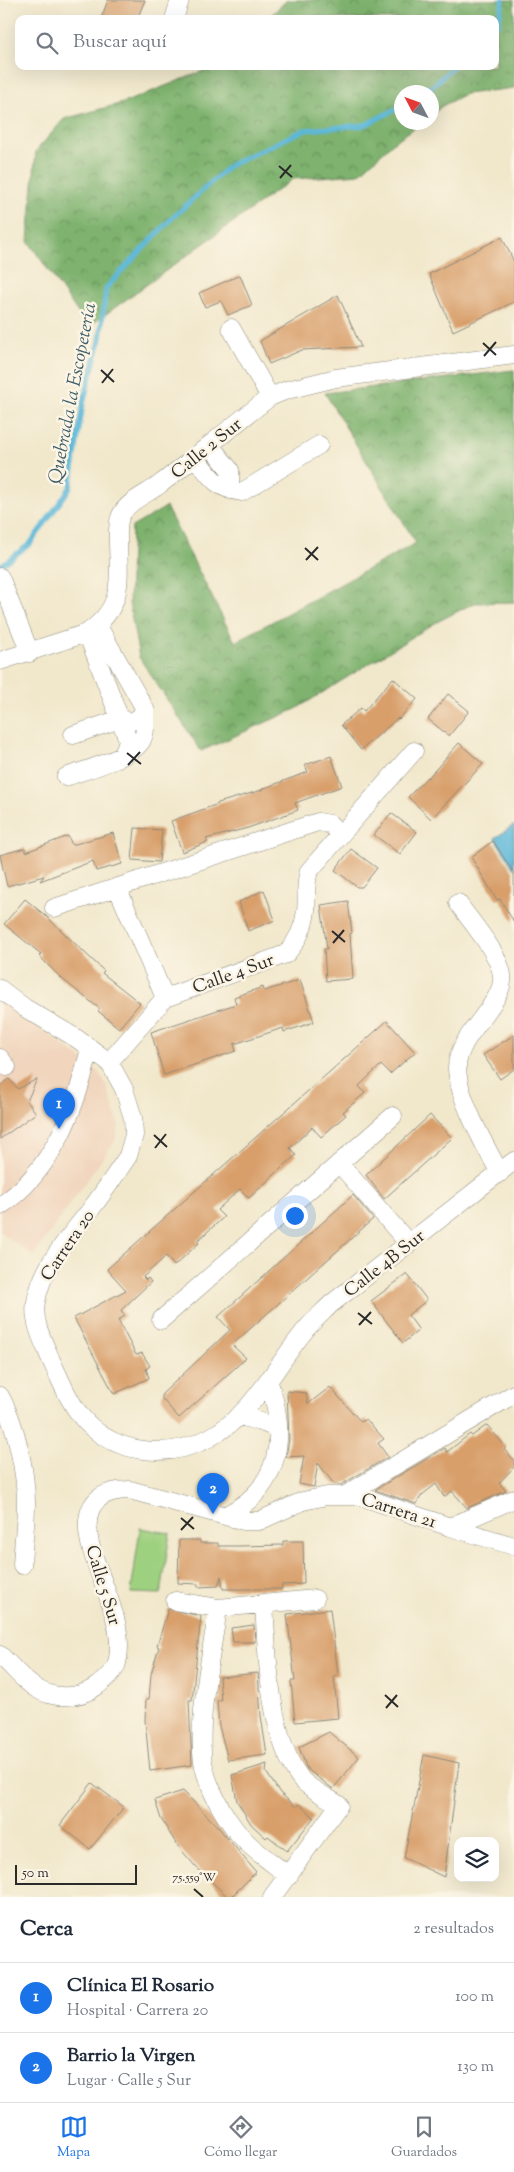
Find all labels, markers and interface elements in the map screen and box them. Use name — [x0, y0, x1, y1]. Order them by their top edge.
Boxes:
search box — [15, 15, 499, 70]
icon: search — [33, 29, 61, 57]
text: Buscar aquí — [73, 29, 167, 56]
north arrow — [394, 85, 439, 130]
water label: Quebrada la Escopetería — [43, 300, 104, 486]
street label: Calle 2 Sur — [166, 413, 249, 486]
street label: Calle 4 Sur — [189, 948, 278, 1002]
pin: 1 — [43, 1088, 75, 1129]
your location — [282, 1203, 308, 1229]
street label: Carrera 20 — [35, 1205, 102, 1287]
street label: Calle 4B Sur — [339, 1224, 432, 1305]
pin: 2 — [197, 1473, 229, 1514]
street label: Carrera 21 — [357, 1488, 439, 1536]
street label: Calle 5 Sur — [78, 1542, 127, 1629]
map controls — [454, 1837, 499, 1882]
button: layers — [454, 1837, 499, 1882]
scale bar — [15, 1862, 138, 1885]
text: 50 m — [22, 1864, 49, 1884]
text: 75.559°W — [172, 1869, 216, 1887]
text: Cerca — [20, 1915, 73, 1945]
text: 2 resultados — [413, 1918, 494, 1941]
text: Clínica El Rosario — [67, 1973, 214, 2000]
text: 1 — [33, 1986, 39, 2009]
text: 100 m — [455, 1986, 494, 2009]
text: Hospital · Carrera 20 — [67, 2000, 208, 2023]
text: Barrio la Virgen — [67, 2043, 195, 2070]
text: 2 — [32, 2056, 40, 2079]
text: 130 m — [457, 2056, 494, 2079]
text: Lugar · Calle 5 Sur — [67, 2070, 191, 2093]
tab: Mapa — [57, 2113, 90, 2163]
tab: Cómo llegar — [204, 2113, 277, 2163]
tab: Guardados — [391, 2113, 457, 2163]

